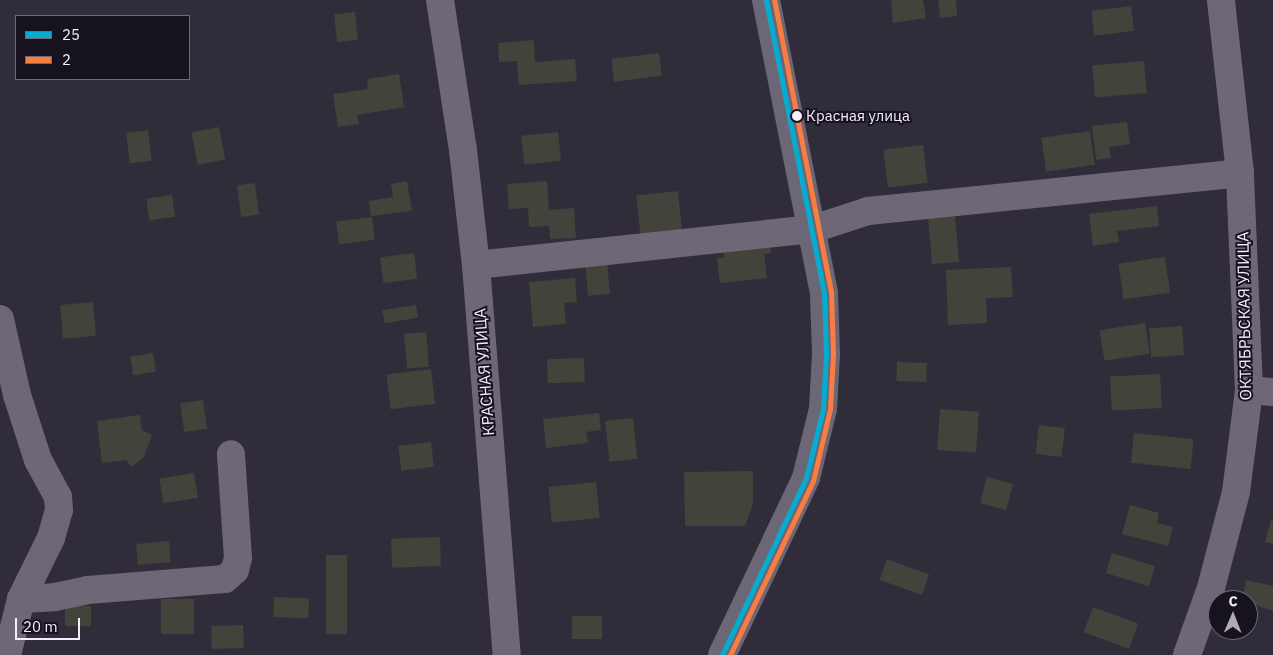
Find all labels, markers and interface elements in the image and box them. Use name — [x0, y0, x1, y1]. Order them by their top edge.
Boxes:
legend — [15, 15, 190, 80]
text: 25 — [62, 25, 80, 44]
text: 2 — [62, 50, 71, 69]
place label: Красная улица — [806, 107, 910, 125]
marker: Красная улица — [792, 111, 802, 121]
street label: ОКТЯБРЬСКАЯ УЛИЦА — [1233, 231, 1255, 401]
street label: КРАСНАЯ УЛИЦА — [470, 307, 498, 437]
north arrow — [1208, 590, 1258, 640]
text: С — [1229, 592, 1238, 610]
scale bar — [18, 608, 82, 640]
text: 20 m — [23, 617, 58, 636]

